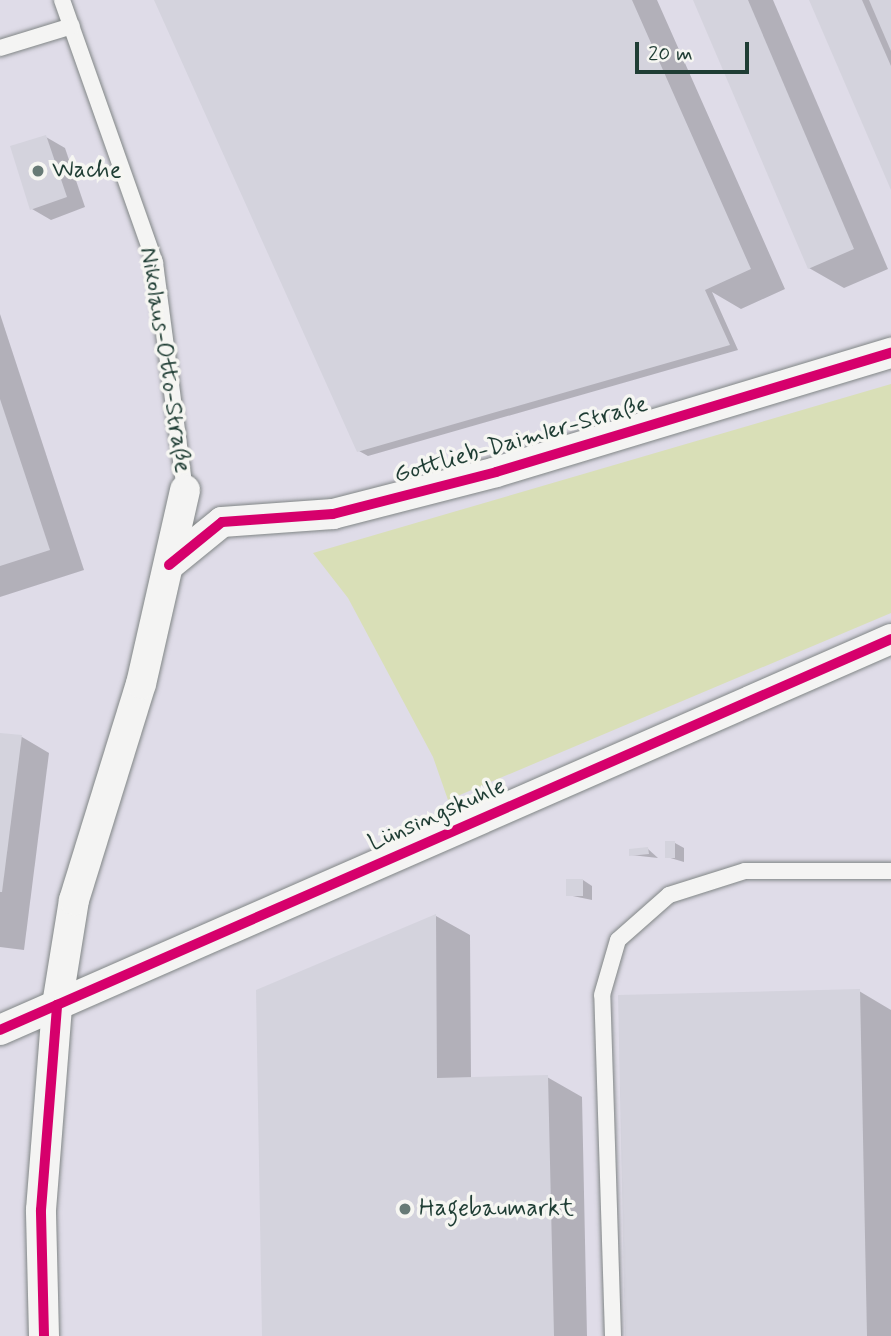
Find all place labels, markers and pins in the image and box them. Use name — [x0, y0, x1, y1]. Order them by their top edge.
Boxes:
place label: Wache — [52, 157, 121, 185]
marker: Wache — [30, 163, 46, 179]
place label: Hagebaumarkt — [419, 1195, 574, 1223]
marker: Hagebaumarkt — [397, 1201, 413, 1217]

